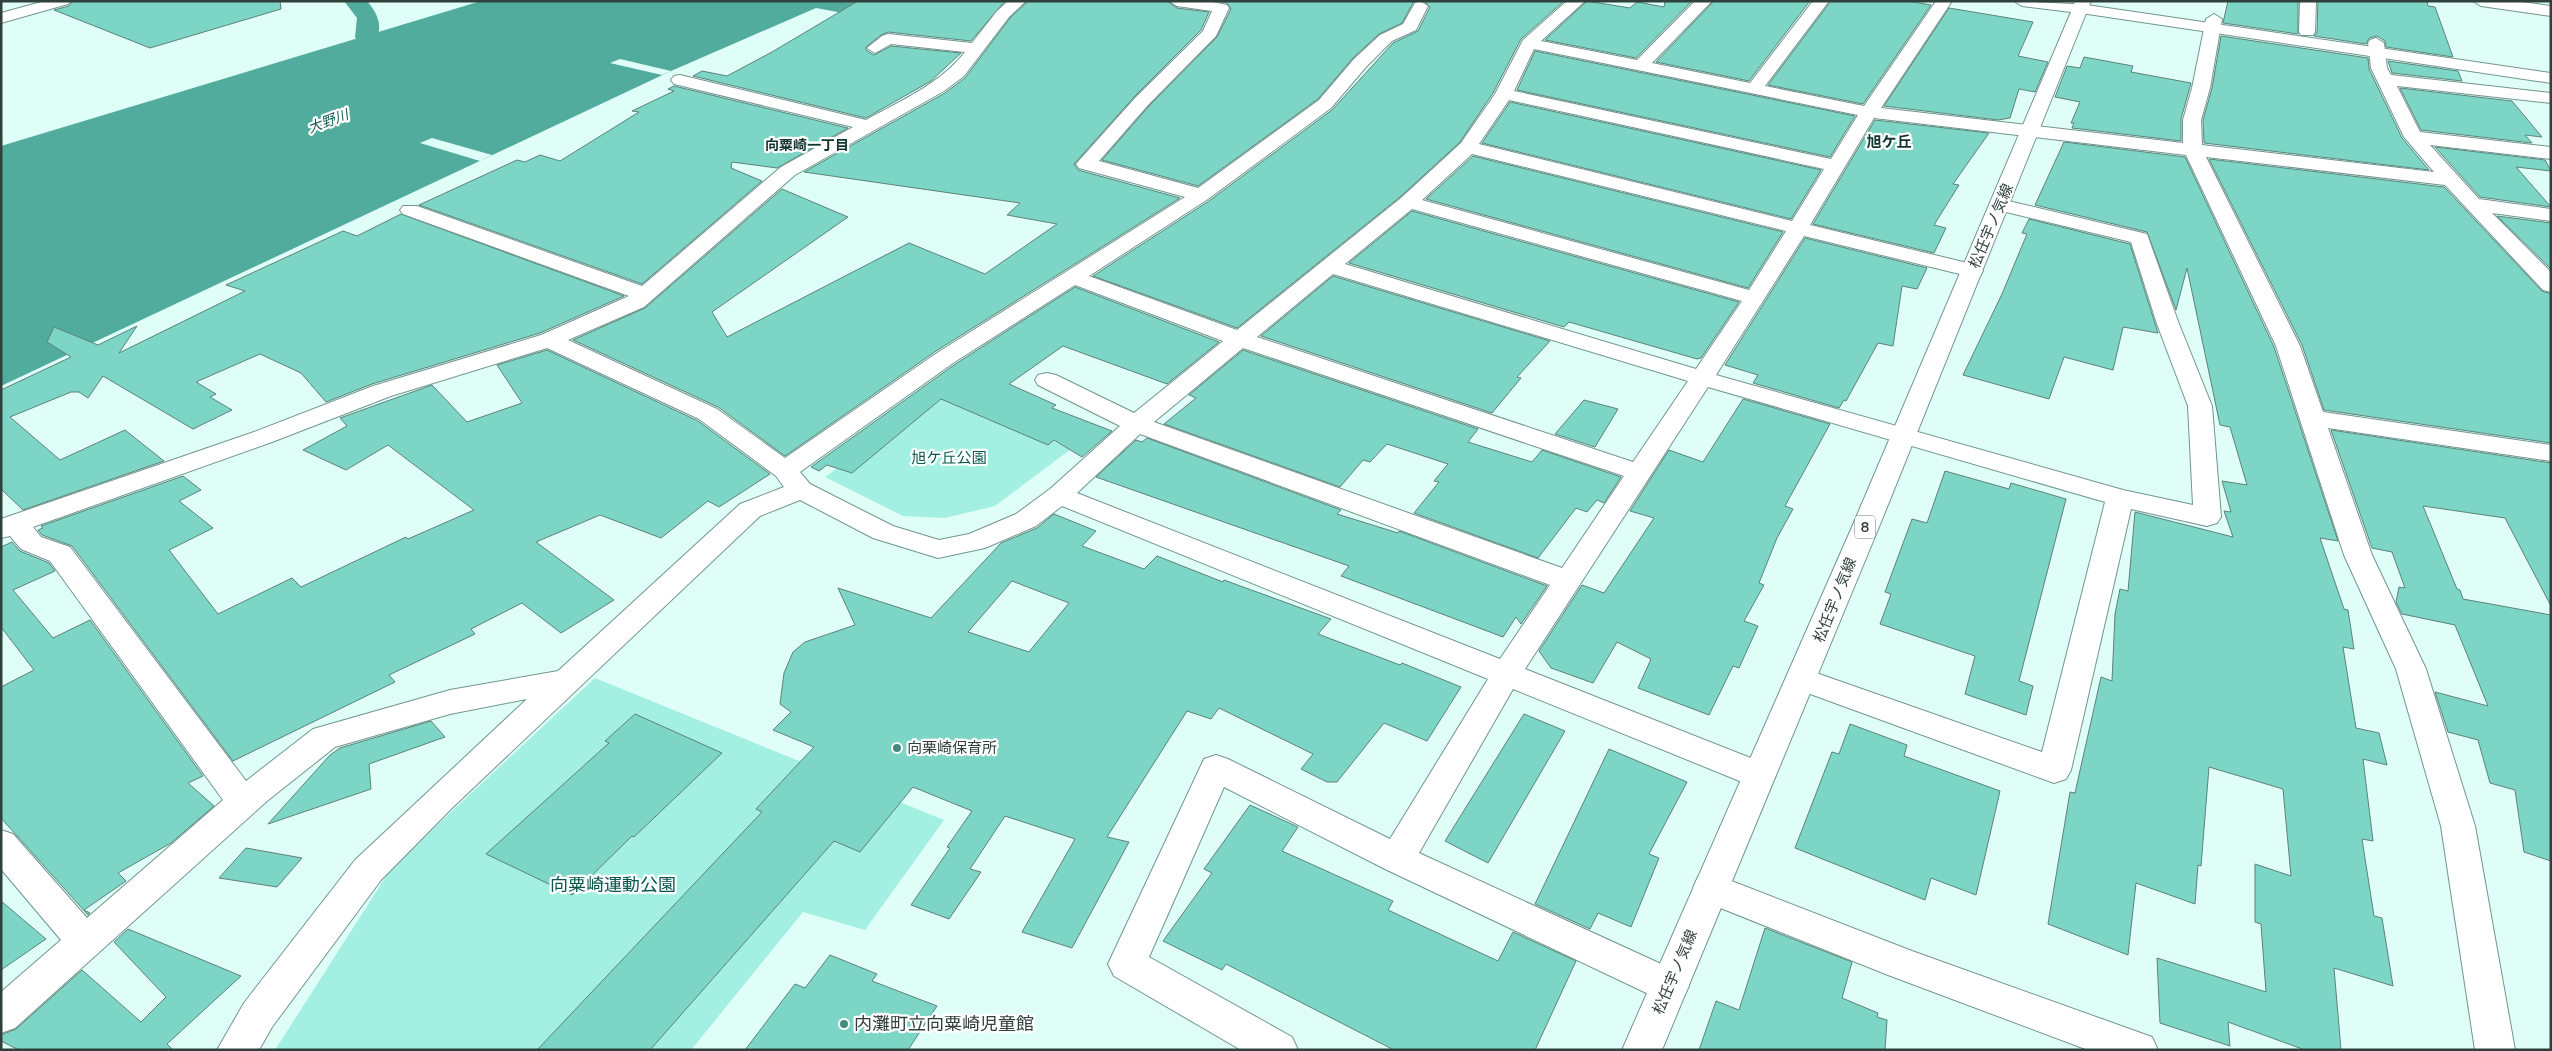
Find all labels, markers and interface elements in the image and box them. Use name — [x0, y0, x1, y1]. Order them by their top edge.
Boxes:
water label: 大野川 — [305, 105, 353, 137]
district label: 旭ケ丘 — [1866, 132, 1912, 151]
district label: 向粟崎一丁目 — [765, 136, 849, 154]
street label: 松任宇ノ気線 — [1964, 181, 2017, 271]
park label: 旭ケ丘公園 — [911, 448, 987, 467]
road number: 8 — [1855, 516, 1875, 538]
street label: 松任宇ノ気線 — [1809, 555, 1860, 645]
place label: 向栗崎保育所 — [907, 738, 997, 757]
marker: 向栗崎保育所 — [891, 742, 903, 754]
park label: 向粟崎運動公園 — [550, 873, 676, 896]
street label: 松任宇ノ気線 — [1648, 927, 1701, 1017]
place label: 内灘町立向粟崎児童館 — [854, 1012, 1034, 1035]
marker: 内灘町立向粟崎児童館 — [838, 1018, 850, 1030]

